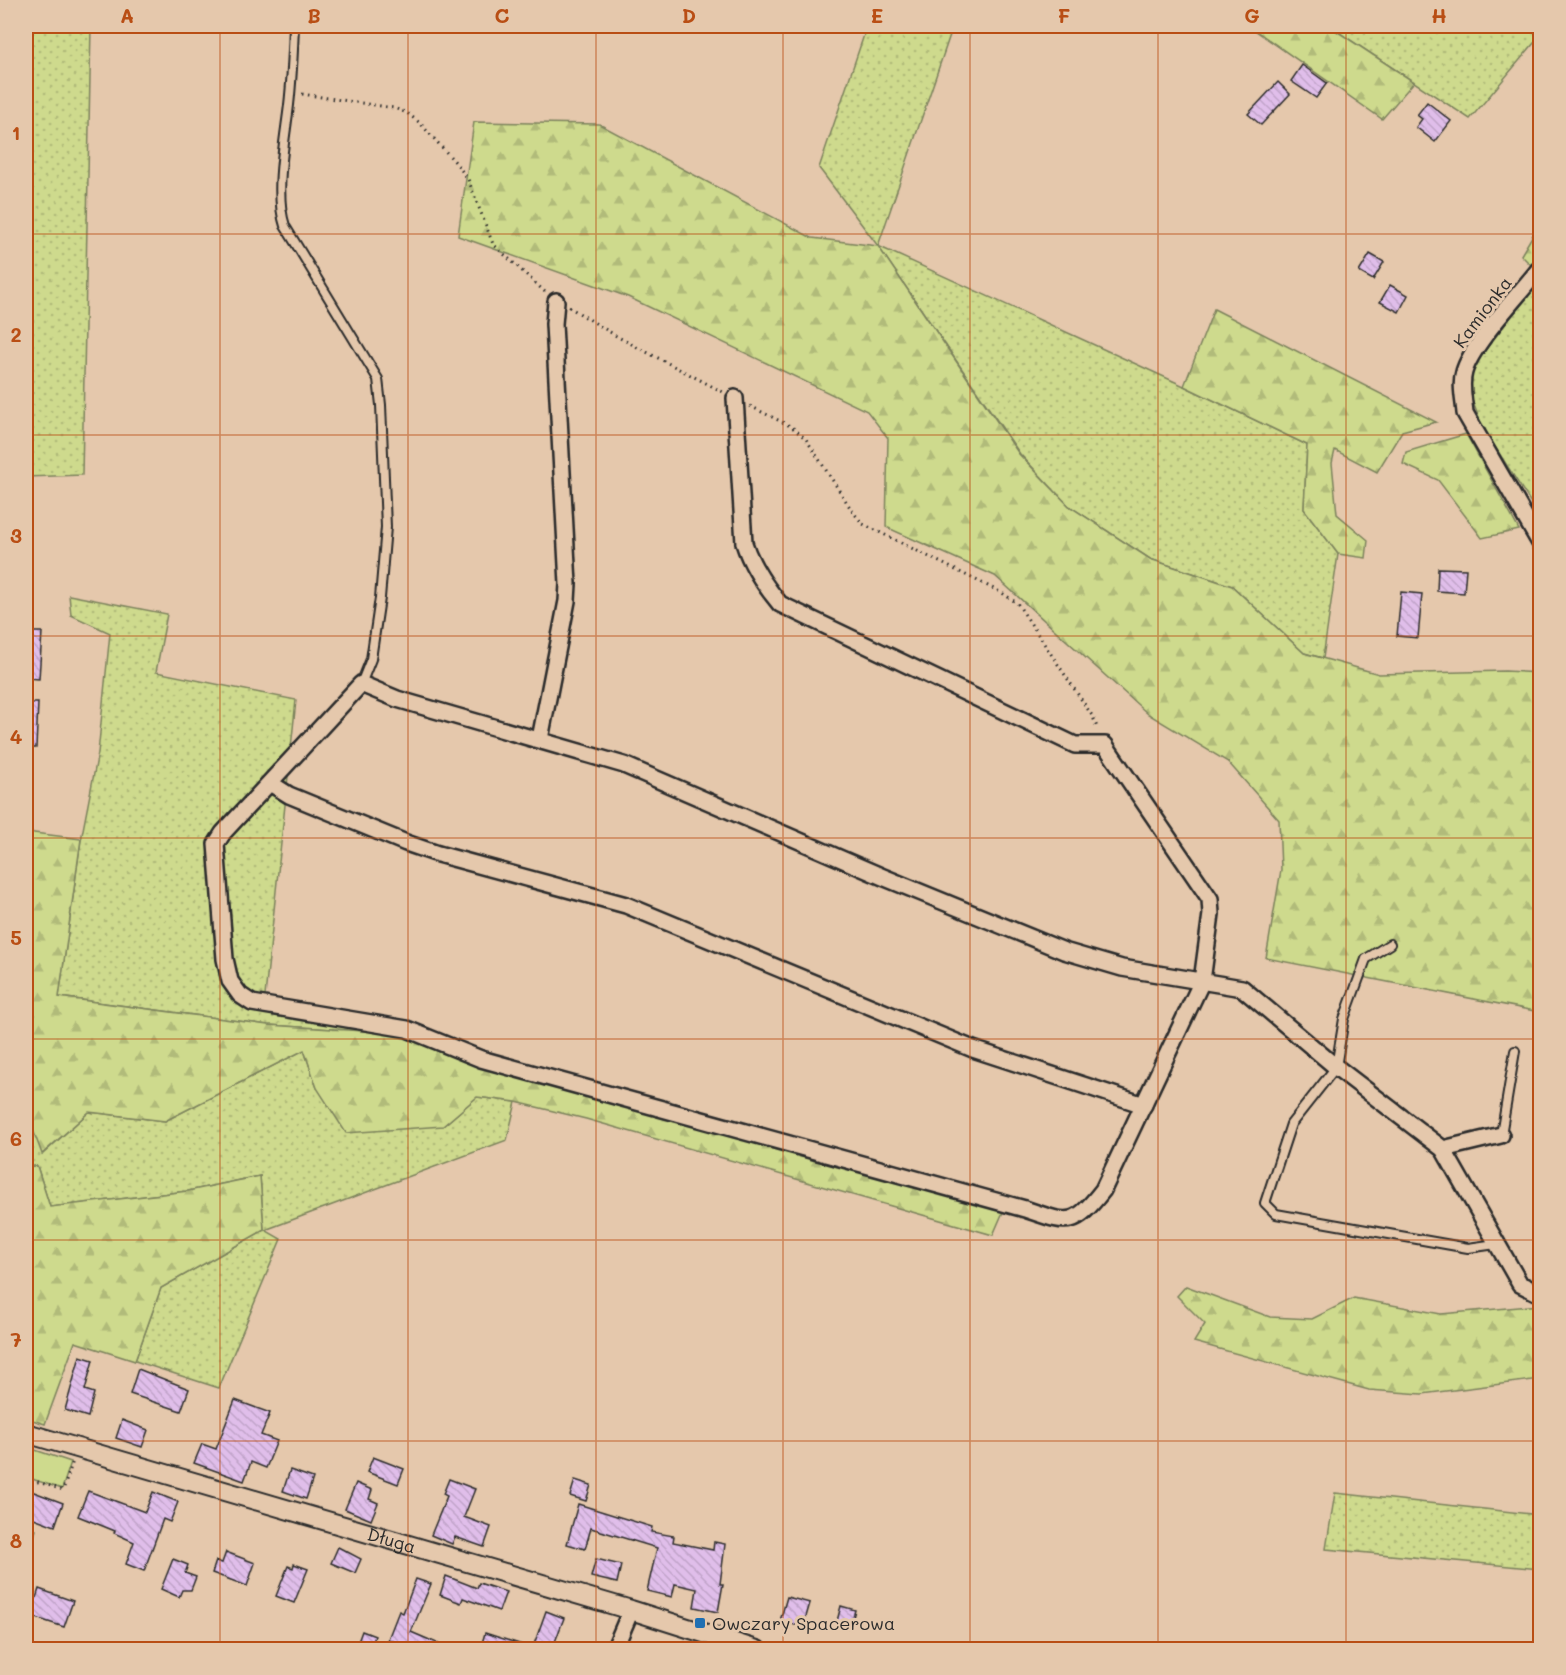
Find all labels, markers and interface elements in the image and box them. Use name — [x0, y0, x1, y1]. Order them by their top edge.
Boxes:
text: A — [120, 2, 134, 28]
text: B — [307, 2, 321, 28]
text: C — [495, 2, 510, 28]
text: D — [682, 2, 696, 28]
text: E — [871, 2, 883, 28]
text: F — [1058, 2, 1071, 28]
text: G — [1244, 2, 1260, 28]
text: H — [1431, 2, 1447, 28]
text: 1 — [12, 119, 20, 145]
street label: Kamionka — [1447, 271, 1517, 353]
text: 2 — [10, 321, 22, 347]
text: 3 — [10, 522, 22, 548]
text: 4 — [10, 723, 23, 749]
text: 5 — [10, 924, 22, 950]
text: 6 — [10, 1125, 22, 1151]
text: 7 — [10, 1326, 22, 1352]
street label: Długa — [365, 1522, 419, 1558]
text: 8 — [10, 1527, 22, 1553]
place label: Owczary Spacerowa — [712, 1611, 895, 1635]
marker: Owczary Spacerowa — [693, 1616, 707, 1630]

